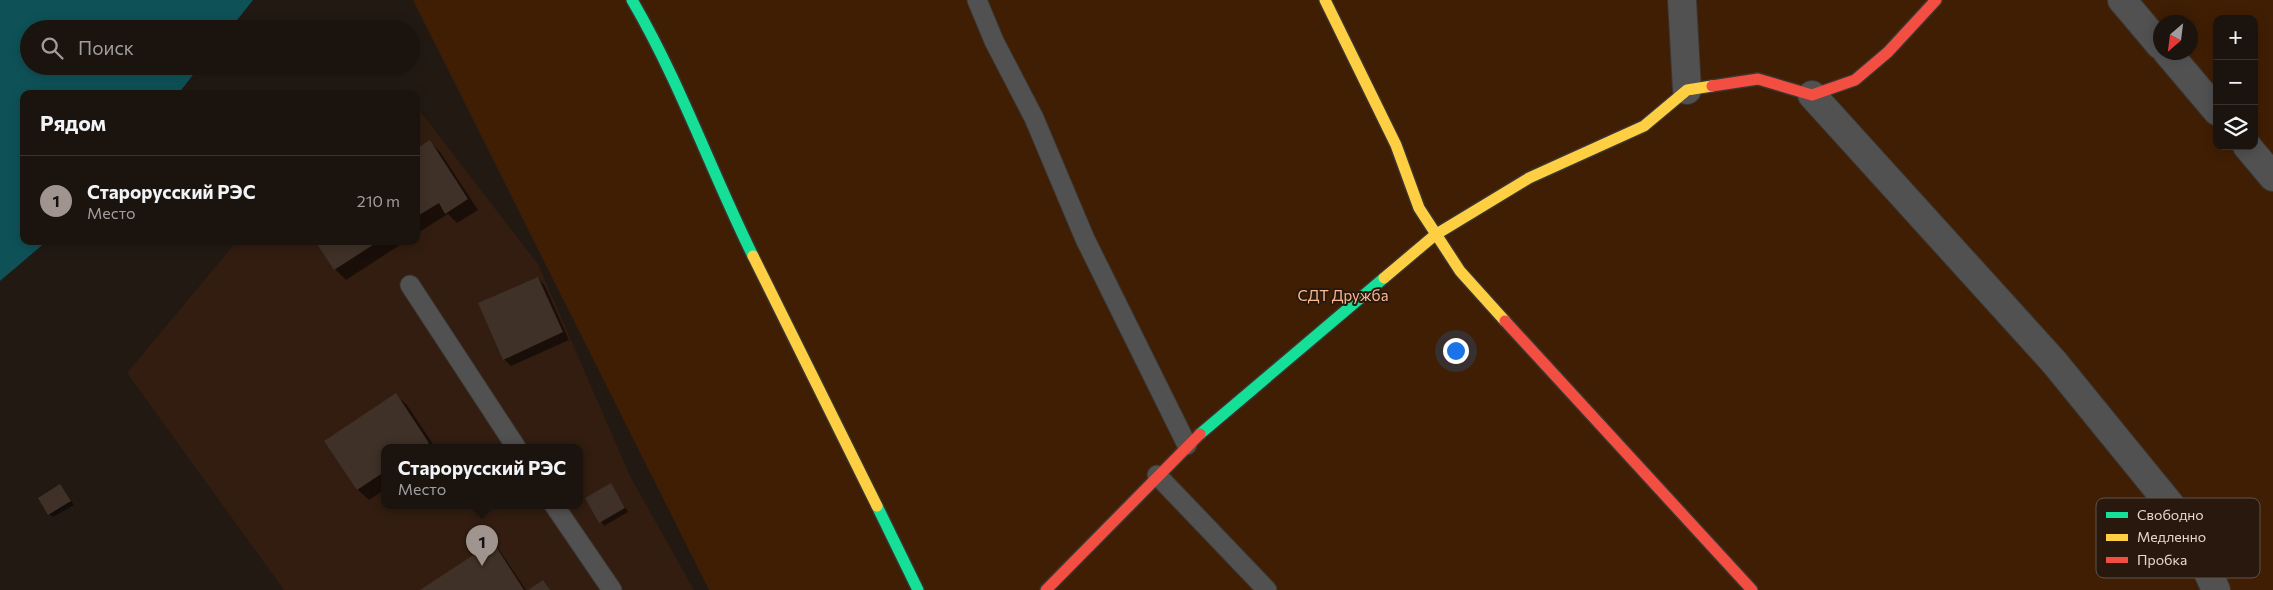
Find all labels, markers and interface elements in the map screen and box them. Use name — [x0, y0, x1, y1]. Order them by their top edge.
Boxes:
north arrow — [2153, 15, 2198, 60]
map controls — [2213, 15, 2258, 150]
button: + — [2213, 15, 2258, 60]
search box — [20, 20, 420, 75]
icon: search — [38, 34, 66, 62]
text: Поиск — [78, 36, 134, 59]
button: − — [2213, 60, 2258, 105]
button: layers — [2213, 105, 2258, 150]
text: Рядом — [40, 110, 106, 135]
text: Старорусский РЭС — [87, 180, 256, 203]
text: 1 — [52, 191, 60, 210]
text: 210 m — [357, 191, 400, 210]
text: Место — [87, 203, 136, 222]
park label: СДТ Дружба — [1297, 286, 1389, 304]
your location — [1443, 338, 1469, 364]
popup — [381, 444, 583, 509]
text: Старорусский РЭС — [398, 456, 566, 479]
text: Место — [398, 479, 446, 498]
legend — [2096, 498, 2260, 578]
text: Свободно — [2137, 506, 2204, 523]
pin: 1 — [466, 525, 498, 566]
text: Медленно — [2137, 528, 2206, 545]
text: Пробка — [2137, 551, 2187, 568]

